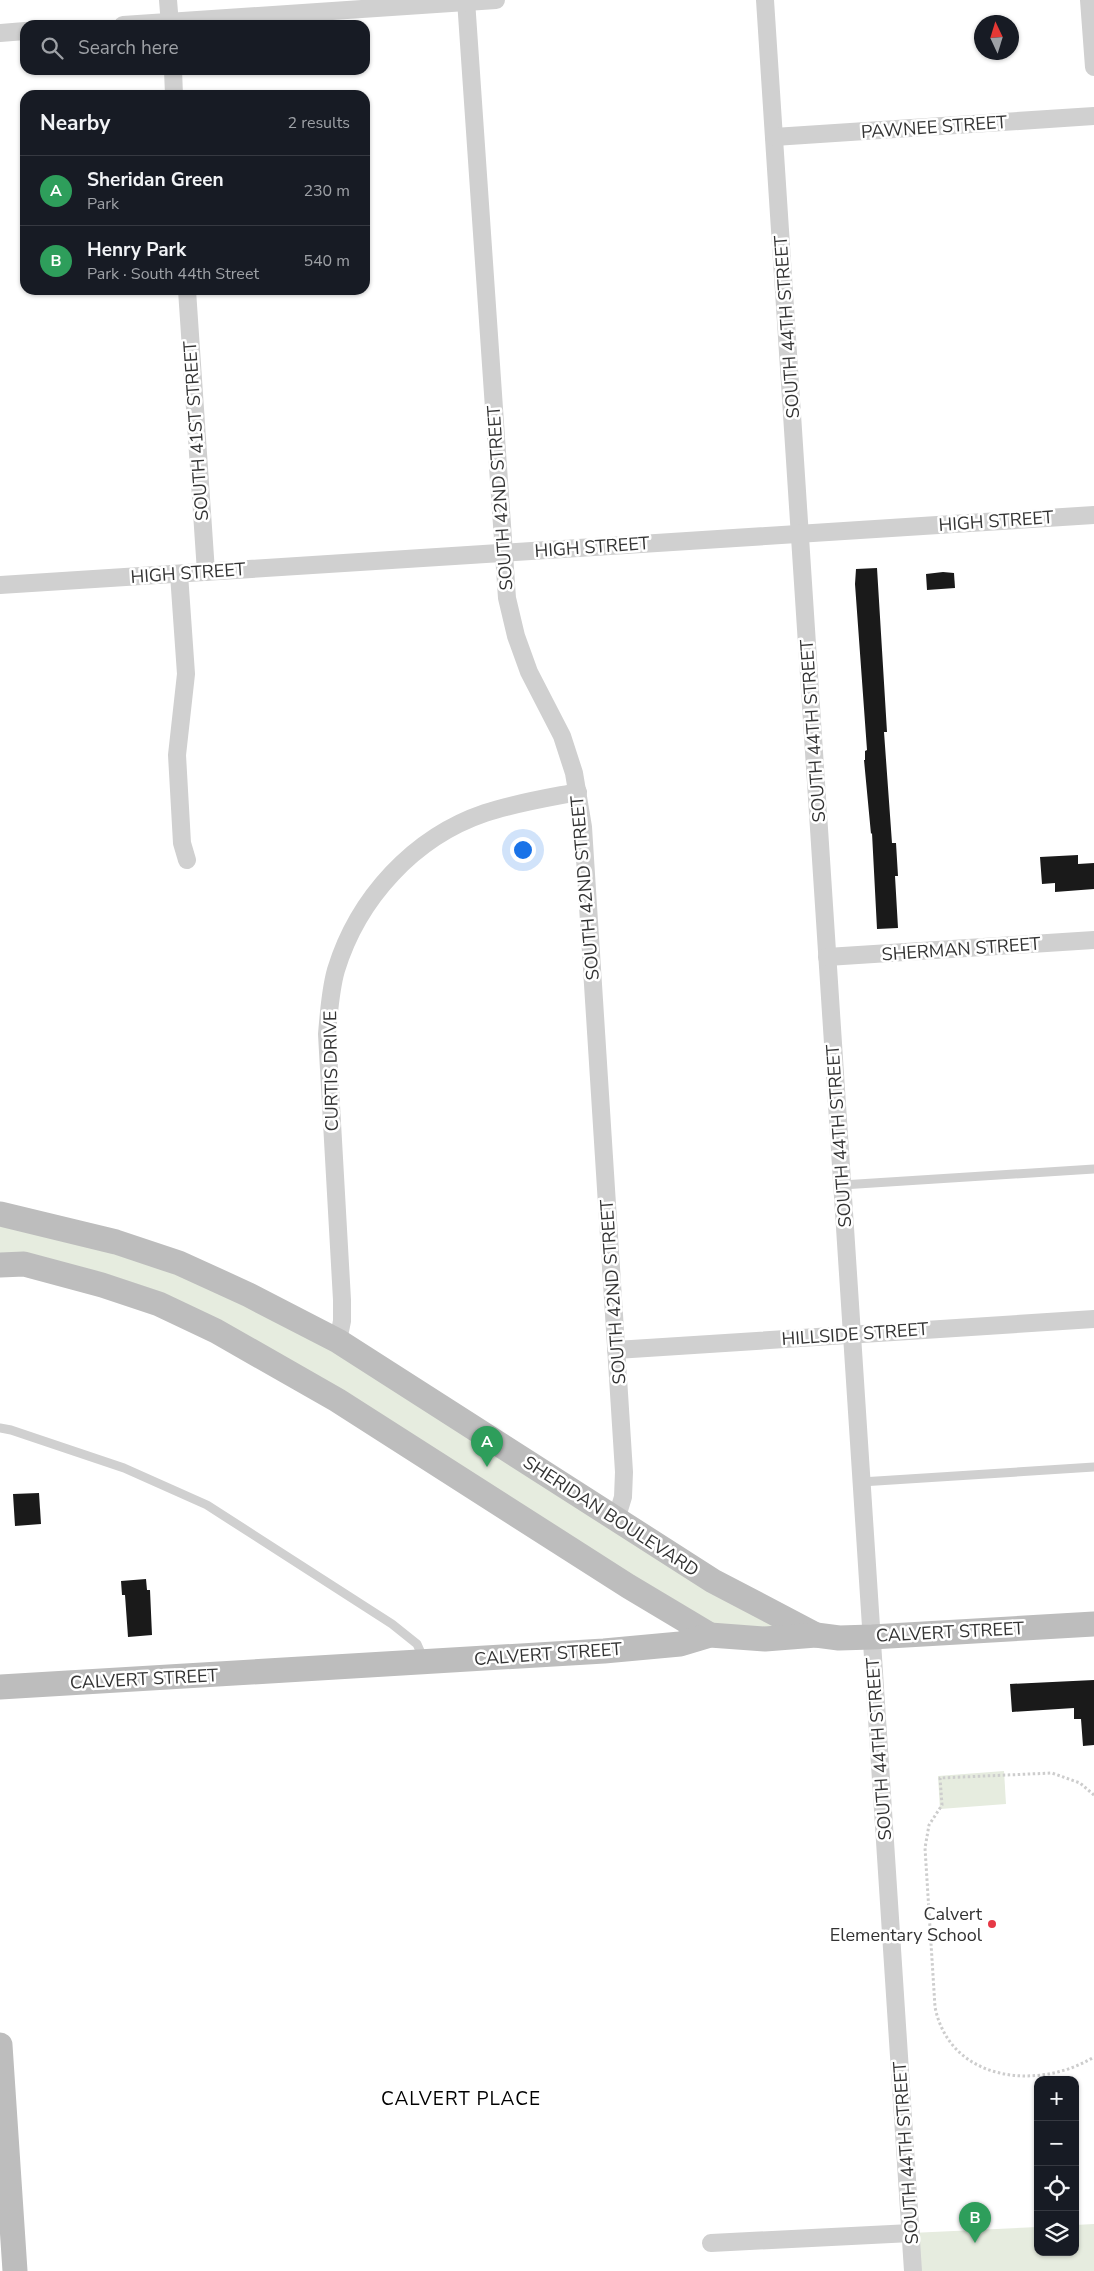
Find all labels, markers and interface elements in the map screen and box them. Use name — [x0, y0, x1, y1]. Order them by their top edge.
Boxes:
north arrow — [974, 15, 1019, 60]
search box — [20, 20, 370, 75]
icon: search — [38, 34, 66, 62]
text: Search here — [78, 35, 179, 61]
text: Nearby — [40, 109, 110, 137]
street label: PAWNEE STREET — [860, 110, 1008, 144]
text: 2 results — [288, 112, 350, 134]
text: Sheridan Green — [87, 167, 224, 193]
text: A — [50, 180, 62, 202]
text: 230 m — [303, 180, 350, 202]
text: Park — [87, 193, 119, 215]
street label: SOUTH 44TH STREET — [769, 235, 805, 419]
text: Henry Park — [87, 237, 186, 263]
text: B — [50, 250, 62, 272]
text: 540 m — [303, 250, 350, 272]
text: Park · South 44th Street — [87, 263, 259, 285]
street label: SOUTH 41ST STREET — [178, 340, 214, 522]
street label: SOUTH 42ND STREET — [482, 405, 518, 591]
street label: HIGH STREET — [938, 505, 1054, 537]
street label: HIGH STREET — [534, 531, 650, 563]
street label: HIGH STREET — [130, 557, 246, 589]
street label: SOUTH 44TH STREET — [795, 639, 831, 823]
street label: SOUTH 42ND STREET — [565, 794, 605, 981]
your location — [510, 837, 536, 863]
street label: SHERMAN STREET — [881, 931, 1041, 967]
street label: CURTIS DRIVE — [318, 1010, 344, 1132]
street label: SOUTH 44TH STREET — [821, 1044, 857, 1228]
street label: SOUTH 42ND STREET — [595, 1199, 631, 1385]
street label: HILLSIDE STREET — [781, 1317, 929, 1351]
pin: A — [471, 1426, 503, 1467]
street label: SHERIDAN BOULEVARD — [518, 1450, 704, 1582]
street label: CALVERT STREET — [875, 1616, 1025, 1648]
street label: CALVERT STREET — [473, 1637, 623, 1671]
street label: SOUTH 44TH STREET — [861, 1657, 897, 1841]
street label: CALVERT STREET — [69, 1663, 219, 1695]
place label: Calvert Elementary School — [830, 1902, 983, 1947]
marker: Calvert Elementary School — [986, 1918, 998, 1930]
street label: SOUTH 44TH STREET — [888, 2061, 924, 2245]
map controls — [1034, 2076, 1079, 2256]
button: + — [1034, 2076, 1079, 2121]
district label: CALVERT PLACE — [381, 2086, 541, 2112]
button: − — [1034, 2121, 1079, 2166]
button: locate — [1034, 2166, 1079, 2211]
pin: B — [959, 2202, 991, 2243]
button: layers — [1034, 2211, 1079, 2256]

